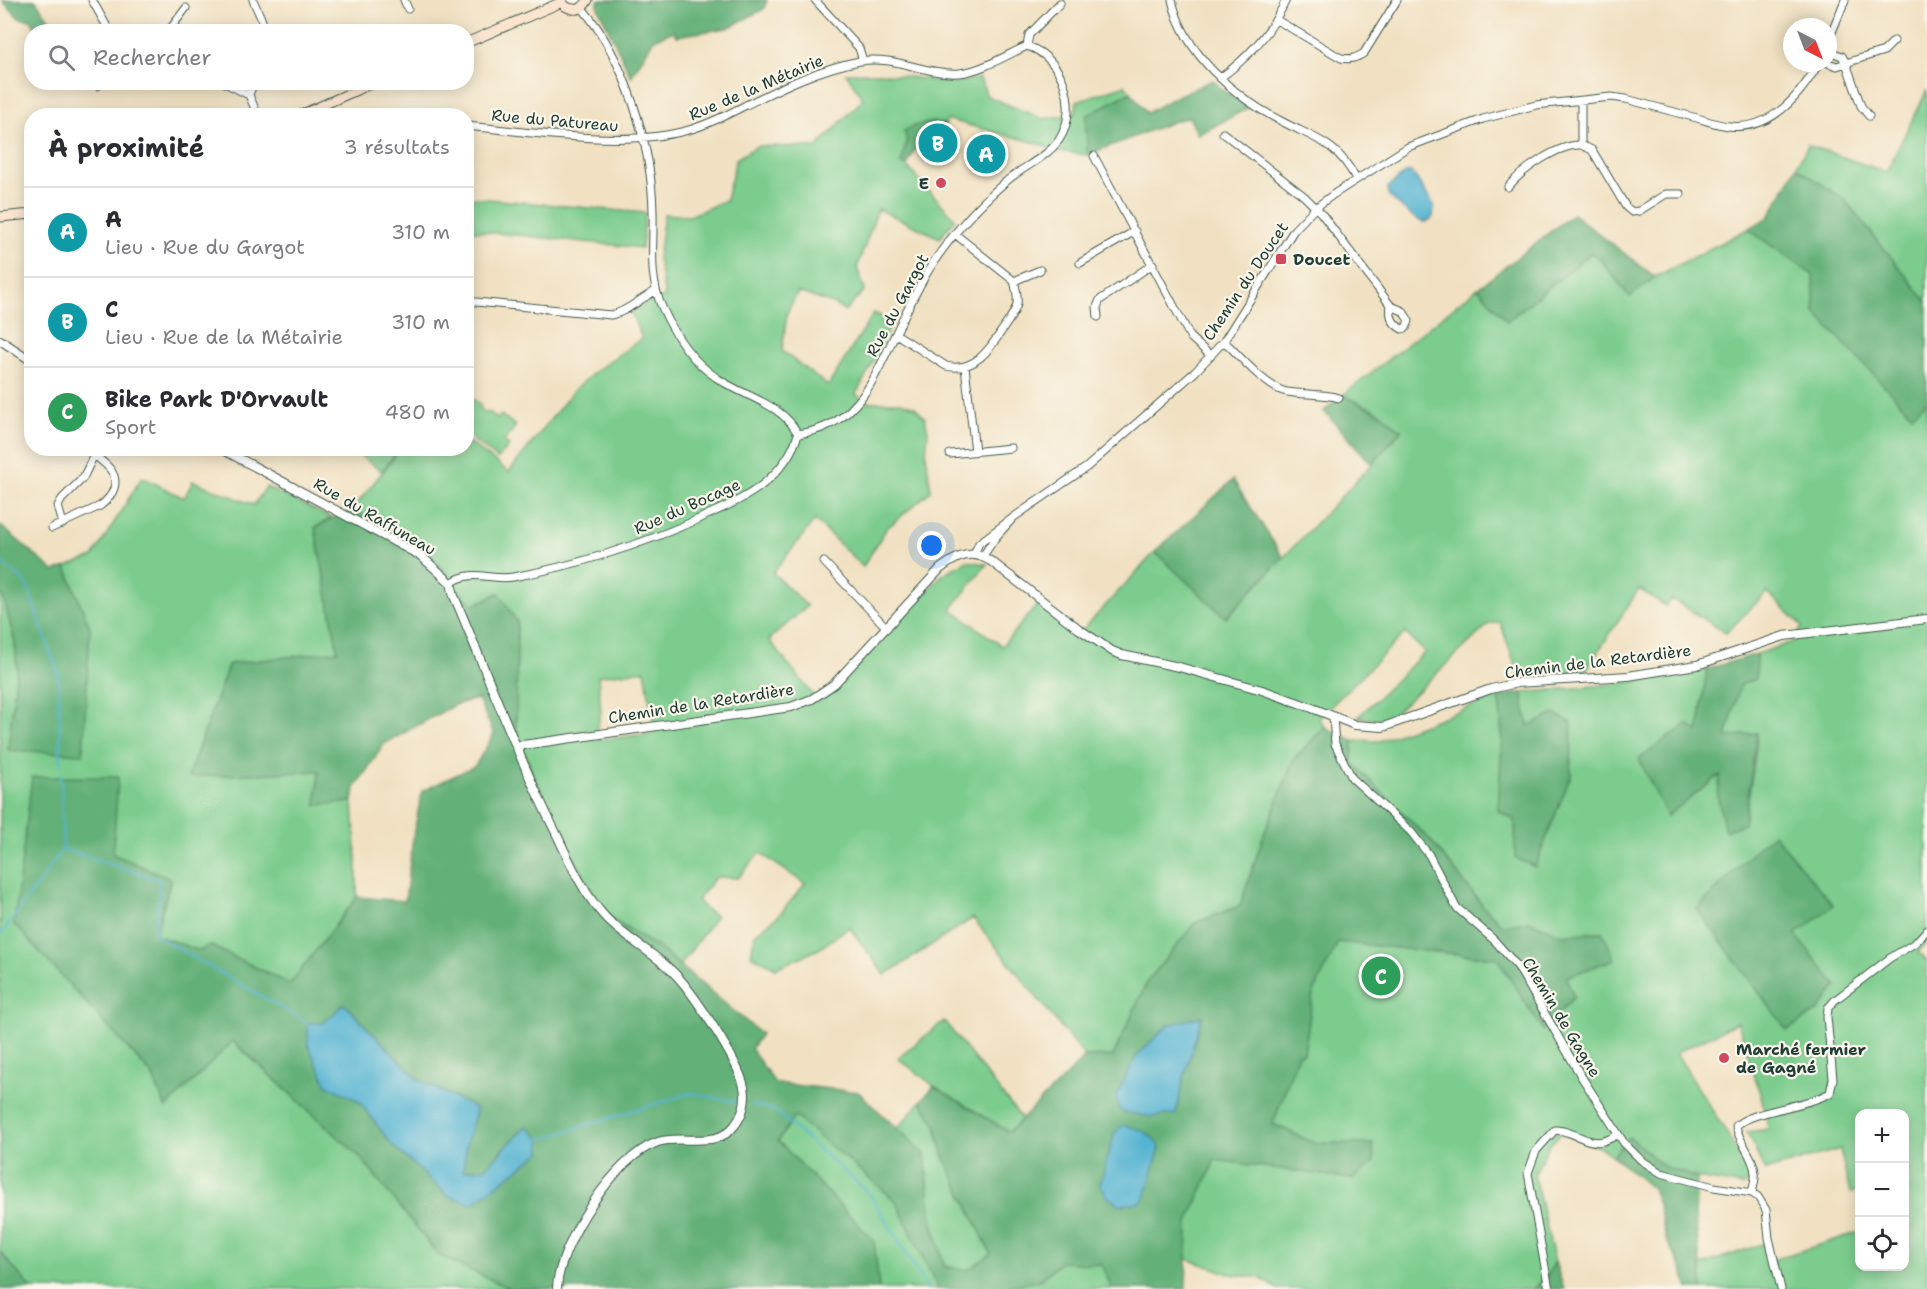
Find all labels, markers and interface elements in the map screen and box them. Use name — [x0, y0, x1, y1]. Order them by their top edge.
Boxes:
north arrow — [1783, 18, 1837, 72]
search box — [24, 24, 474, 90]
icon: search — [45, 41, 78, 74]
text: Rechercher — [93, 43, 212, 72]
street label: Rue de la Métairie — [686, 50, 827, 125]
street label: Rue du Patureau — [491, 104, 619, 137]
pin: B — [918, 120, 958, 166]
text: À proximité — [48, 130, 204, 165]
pin: A — [966, 132, 1006, 176]
text: 3 résultats — [344, 134, 450, 160]
place label: E — [918, 173, 929, 194]
marker: E — [934, 176, 948, 190]
text: A — [105, 205, 122, 234]
street label: Chemin du Doucet — [1198, 218, 1293, 345]
text: A — [60, 219, 75, 245]
text: 310 m — [391, 219, 450, 245]
text: Lieu · Rue du Gargot — [105, 234, 305, 260]
place label: Doucet — [1293, 249, 1350, 270]
street label: Rue du Gargot — [861, 250, 933, 360]
marker: Doucet — [1274, 252, 1288, 266]
text: C — [105, 295, 119, 324]
text: B — [61, 309, 74, 335]
text: 310 m — [391, 309, 450, 335]
text: Lieu · Rue de la Métairie — [105, 324, 343, 350]
text: Bike Park D'Orvault — [105, 385, 328, 414]
text: C — [61, 399, 74, 425]
text: 480 m — [385, 399, 450, 425]
text: Sport — [105, 414, 156, 440]
street label: Rue du Raffuneau — [310, 473, 440, 560]
street label: Rue du Bocage — [631, 474, 744, 539]
your location — [917, 531, 946, 560]
street label: Chemin de la Retardière — [1504, 640, 1692, 683]
street label: Chemin de la Retardière — [607, 678, 795, 729]
street label: Chemin de Gagne — [1517, 953, 1606, 1081]
pin: C — [1362, 954, 1400, 998]
place label: Marché fermier de Gagné — [1736, 1039, 1867, 1078]
marker: Marché fermier de Gagné — [1717, 1051, 1731, 1065]
map controls — [1855, 1109, 1909, 1271]
button: + — [1855, 1109, 1909, 1163]
button: − — [1855, 1163, 1909, 1217]
button: locate — [1855, 1217, 1909, 1271]

